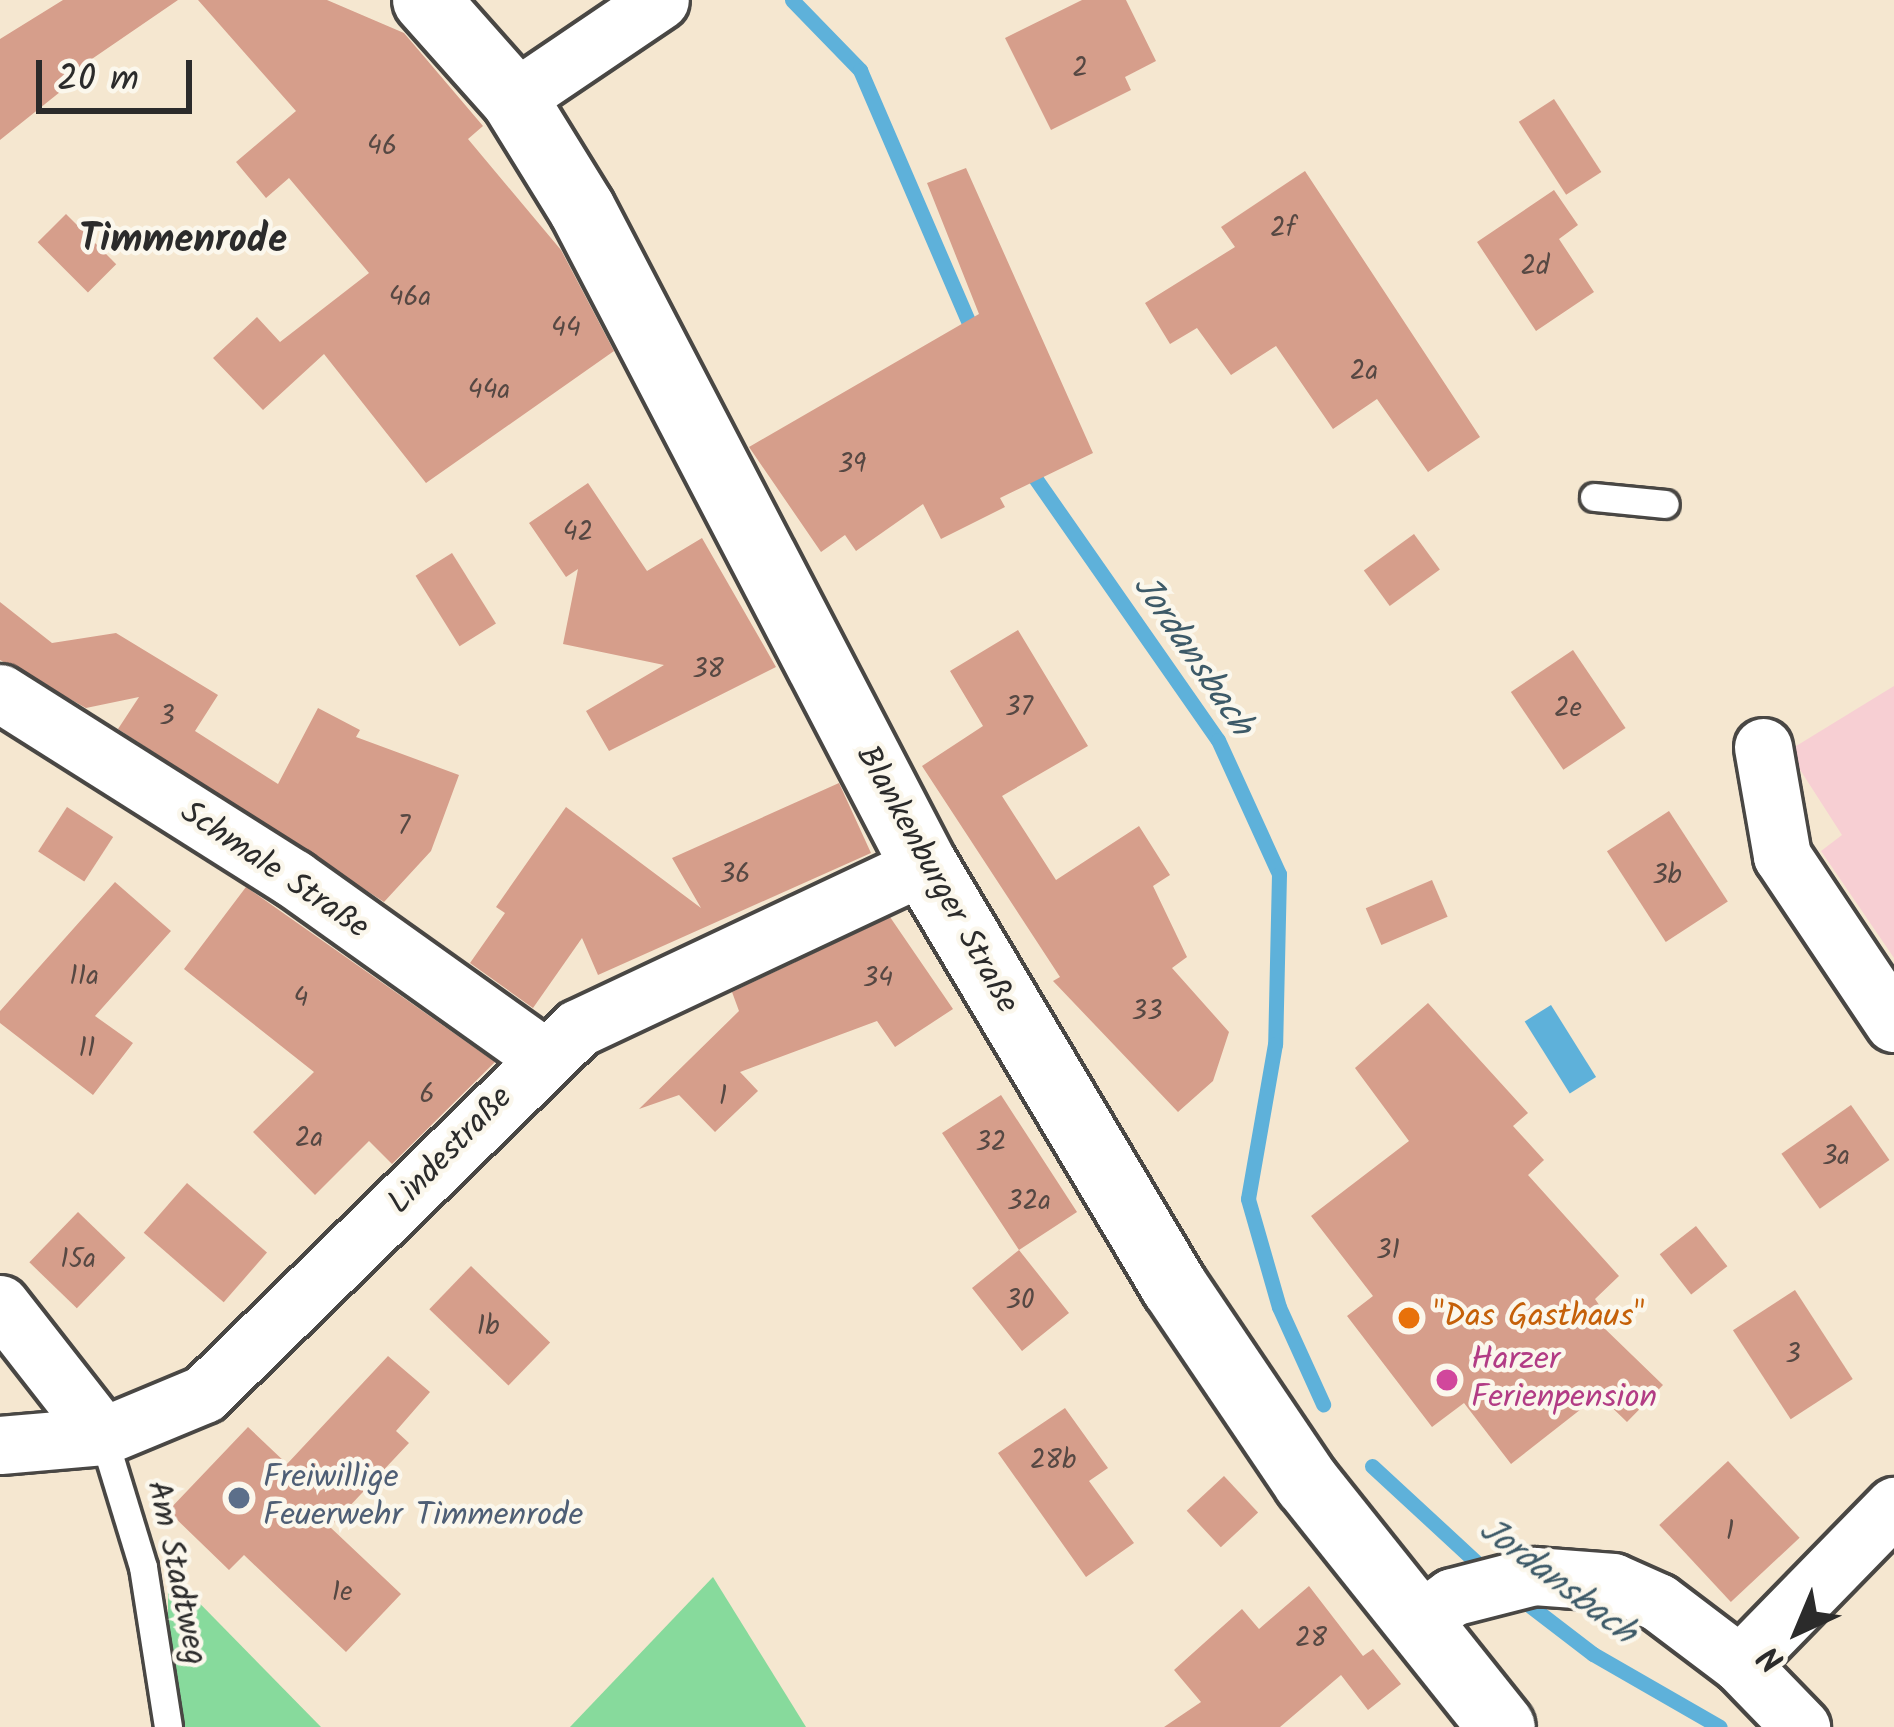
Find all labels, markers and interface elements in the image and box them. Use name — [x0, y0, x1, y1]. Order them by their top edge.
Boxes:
scale bar — [42, 36, 198, 110]
text: 20 m — [57, 52, 139, 109]
house number: 2 — [1072, 53, 1088, 85]
house number: 46 — [367, 131, 397, 163]
house number: 2f — [1270, 213, 1296, 245]
district label: Timmenrode — [79, 218, 287, 264]
house number: 2d — [1520, 251, 1550, 283]
house number: 46a — [389, 282, 431, 314]
house number: 44 — [551, 313, 581, 345]
house number: 2a — [1350, 356, 1378, 388]
house number: 44a — [468, 375, 510, 407]
house number: 39 — [838, 449, 866, 481]
house number: 42 — [563, 517, 593, 549]
water label: Jordansbach — [1122, 567, 1262, 745]
house number: 38 — [692, 654, 724, 686]
house number: 37 — [1005, 692, 1033, 724]
house number: 2e — [1554, 693, 1582, 725]
house number: 3 — [159, 701, 175, 733]
street label: Blankenburger Straße — [846, 739, 1026, 1021]
street label: Schmale Straße — [172, 793, 376, 949]
house number: 7 — [398, 811, 410, 843]
house number: 36 — [720, 859, 750, 891]
house number: 3b — [1652, 860, 1682, 892]
house number: 11a — [69, 961, 99, 993]
house number: 34 — [863, 963, 893, 995]
house number: 4 — [294, 983, 308, 1015]
house number: 33 — [1132, 996, 1162, 1028]
house number: 11 — [79, 1033, 95, 1065]
street label: Lindestraße — [380, 1079, 522, 1223]
house number: 6 — [419, 1079, 435, 1111]
house number: 1 — [719, 1081, 727, 1113]
house number: 2a — [295, 1123, 323, 1155]
house number: 32 — [975, 1127, 1007, 1159]
house number: 3a — [1822, 1141, 1850, 1173]
house number: 32a — [1007, 1186, 1051, 1218]
house number: 31 — [1376, 1235, 1400, 1267]
house number: 15a — [60, 1244, 96, 1276]
house number: 30 — [1006, 1285, 1034, 1317]
place label: "Das Gasthaus" — [1433, 1298, 1644, 1338]
marker: "Das Gasthaus" — [1396, 1305, 1422, 1331]
house number: 1b — [477, 1311, 499, 1343]
house number: 3 — [1785, 1339, 1801, 1371]
place label: Harzer Ferienpension — [1471, 1341, 1657, 1419]
marker: Harzer Ferienpension — [1434, 1367, 1460, 1393]
house number: 28b — [1030, 1445, 1076, 1477]
place label: Freiwillige Feuerwehr Timmenrode — [263, 1459, 583, 1537]
street label: Am Stadtweg — [136, 1477, 214, 1669]
marker: Freiwillige Feuerwehr Timmenrode — [226, 1485, 252, 1511]
water label: Jordansbach — [1470, 1509, 1644, 1655]
house number: 1 — [1726, 1516, 1734, 1548]
north arrow — [1738, 1571, 1858, 1691]
house number: 1e — [332, 1577, 352, 1609]
house number: 28 — [1295, 1623, 1327, 1655]
text: N — [1747, 1631, 1799, 1684]

